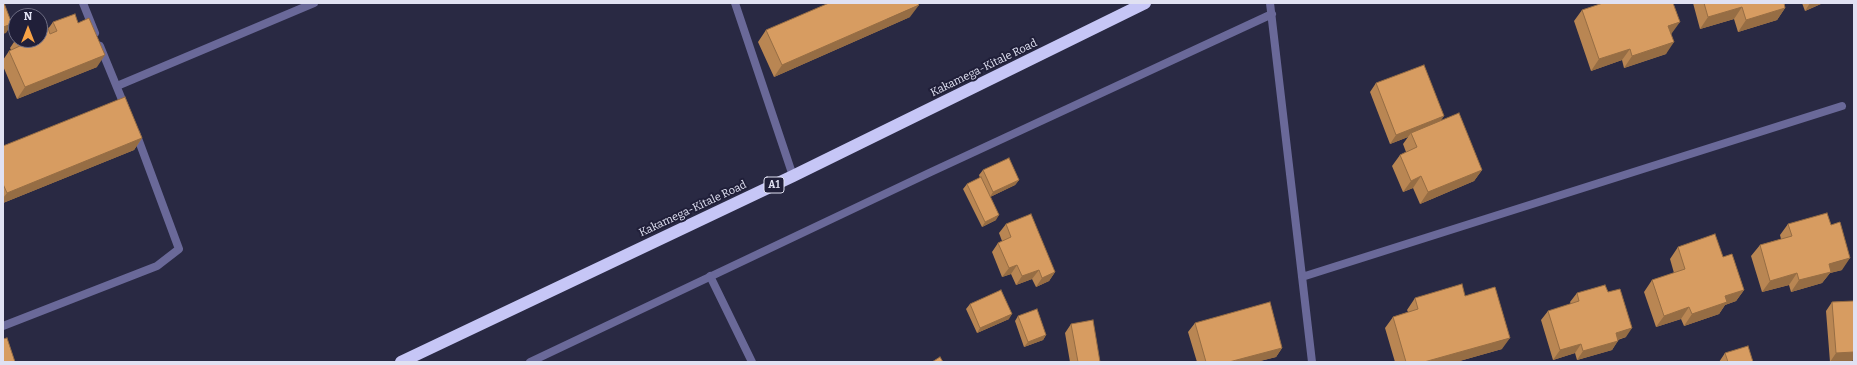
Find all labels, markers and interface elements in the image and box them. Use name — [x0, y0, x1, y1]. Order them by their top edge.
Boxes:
north arrow — [8, 8, 48, 48]
text: N — [24, 10, 32, 23]
street label: Kakamega-Kitale Road — [929, 36, 1039, 100]
road number: A1 — [764, 177, 784, 193]
street label: Kakamega-Kitale Road — [637, 178, 749, 240]

